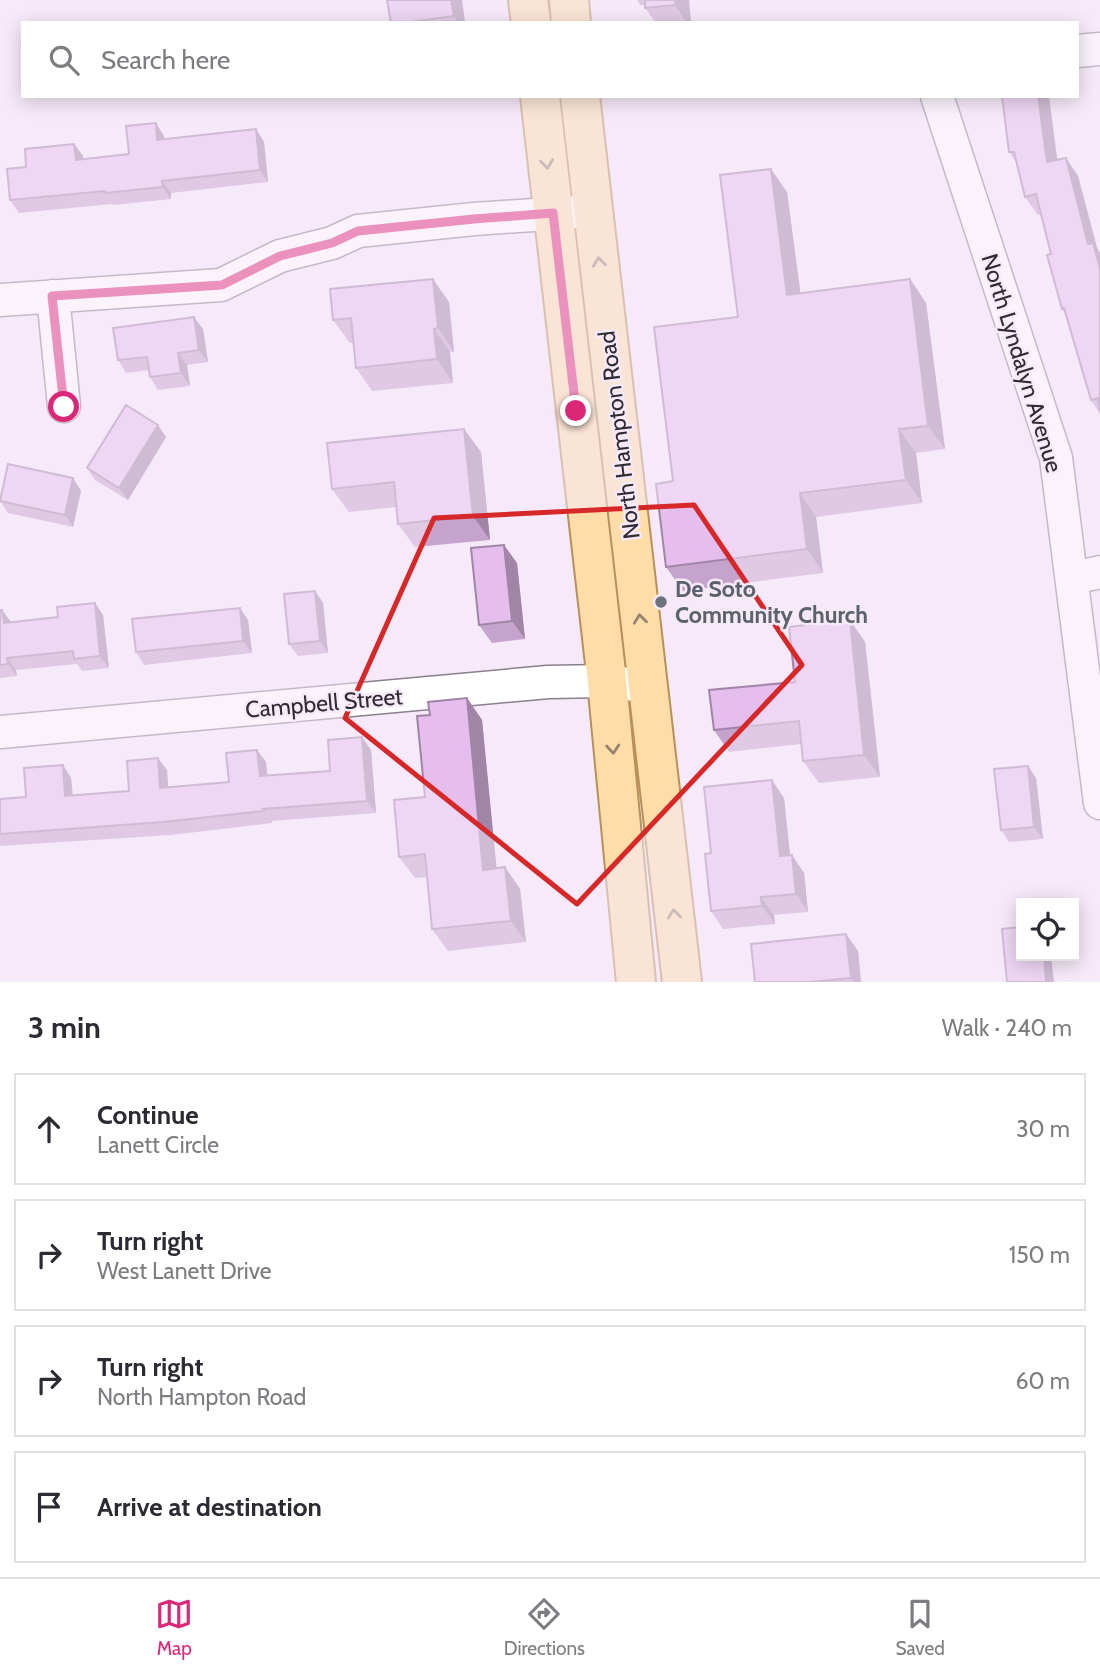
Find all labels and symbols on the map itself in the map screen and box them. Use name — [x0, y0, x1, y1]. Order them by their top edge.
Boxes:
one-way arrow — [540, 158, 555, 170]
street label: North Lyndalyn Avenue — [975, 250, 1069, 476]
one-way arrow — [591, 256, 606, 268]
street label: North Hampton Road — [592, 329, 646, 541]
route start — [48, 391, 79, 422]
route end — [560, 395, 591, 426]
place label: De Soto Community Church — [675, 575, 868, 629]
marker: De Soto Community Church — [653, 594, 669, 610]
one-way arrow — [633, 614, 648, 625]
street label: Campbell Street — [244, 682, 404, 724]
one-way arrow — [605, 743, 620, 754]
one-way arrow — [667, 908, 682, 920]

